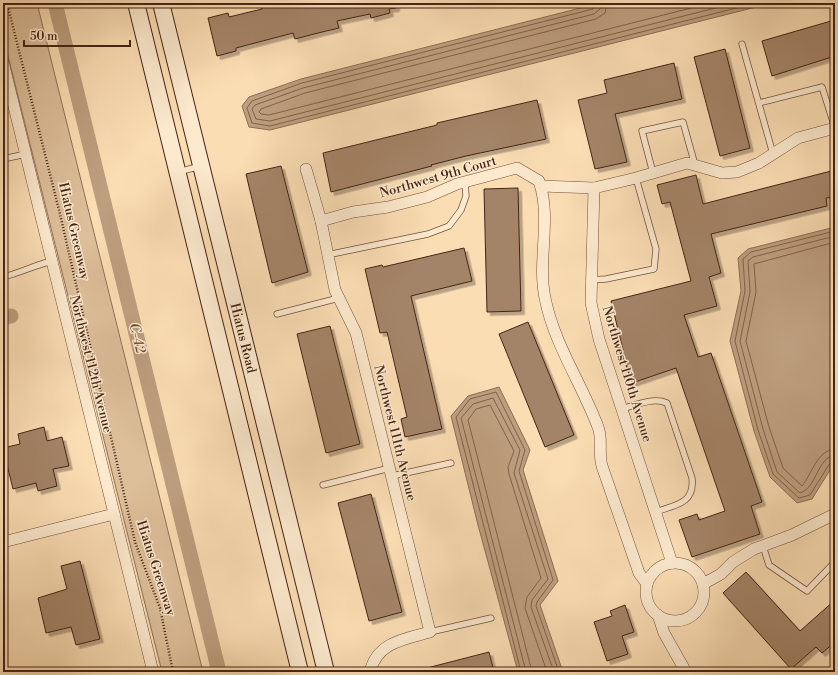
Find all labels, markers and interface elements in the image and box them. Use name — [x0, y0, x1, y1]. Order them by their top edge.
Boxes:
scale bar — [24, 22, 130, 48]
text: 50 m — [30, 29, 58, 44]
street label: Northwest 9th Court — [378, 153, 499, 201]
street label: Hiatus Greenway — [55, 181, 93, 282]
street label: Northwest 112th Avenue — [66, 294, 116, 435]
street label: Hiatus Road — [227, 301, 260, 375]
street label: Northwest 110th Avenue — [599, 304, 655, 444]
water label: C-42 — [125, 321, 150, 355]
street label: Northwest 111th Avenue — [370, 363, 420, 503]
street label: Hiatus Greenway — [133, 518, 179, 618]

